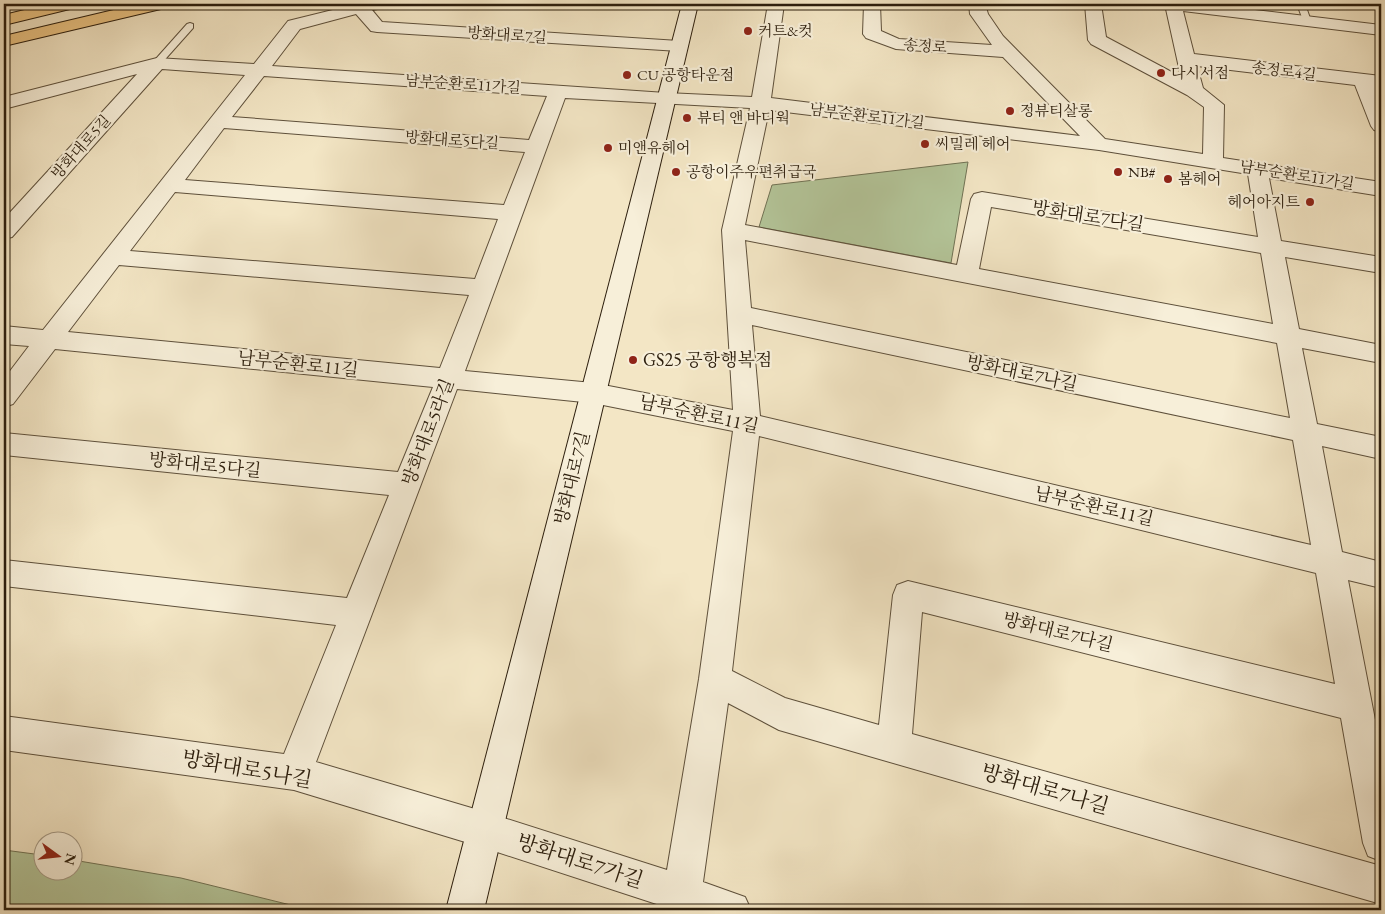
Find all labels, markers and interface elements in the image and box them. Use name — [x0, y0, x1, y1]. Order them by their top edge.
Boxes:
place label: 커트&컷 — [758, 21, 813, 40]
street label: 방화대로7길 — [467, 22, 547, 47]
marker: 커트&컷 — [742, 25, 754, 37]
street label: 송정로 — [903, 35, 948, 57]
street label: 송정로4길 — [1251, 57, 1318, 84]
place label: 다시서점 — [1171, 63, 1229, 82]
place label: CU 공항타운점 — [637, 65, 734, 84]
marker: 다시서점 — [1155, 67, 1167, 79]
marker: CU 공항타운점 — [621, 69, 633, 81]
street label: 남부순환로11가길 — [405, 70, 521, 97]
street label: 남부순환로11가길 — [808, 99, 926, 132]
place label: 정뷰티살롱 — [1020, 101, 1093, 120]
marker: 정뷰티살롱 — [1004, 105, 1016, 117]
place label: 뷰티 앤 바디웍 — [697, 108, 790, 127]
street label: 방화대로5길 — [47, 111, 114, 183]
marker: 뷰티 앤 바디웍 — [681, 112, 693, 124]
street label: 방화대로5다길 — [404, 127, 500, 152]
place label: 씨밀레 헤어 — [935, 134, 1010, 153]
place label: 미앤유헤어 — [618, 138, 690, 157]
marker: 씨밀레 헤어 — [919, 138, 931, 150]
marker: 미앤유헤어 — [602, 142, 614, 154]
street label: 남부순환로11가길 — [1238, 156, 1356, 193]
place label: 공항이주우편취급국 — [686, 162, 817, 181]
place label: NB# — [1128, 162, 1156, 181]
marker: 공항이주우편취급국 — [670, 166, 682, 178]
marker: NB# — [1112, 166, 1124, 178]
place label: 봄헤어 — [1178, 169, 1221, 188]
marker: 봄헤어 — [1162, 173, 1174, 185]
place label: 헤어아지트 — [1228, 192, 1301, 211]
street label: 방화대로7다길 — [1030, 195, 1146, 236]
marker: 헤어아지트 — [1304, 196, 1316, 208]
street label: 남부순환로11길 — [236, 346, 360, 381]
place label: GS25 공항행복점 — [643, 348, 772, 371]
street label: 방화대로7나길 — [964, 350, 1080, 396]
marker: GS25 공항행복점 — [627, 354, 639, 366]
street label: 방화대로5라길 — [397, 375, 459, 489]
street label: 남부순환로11길 — [637, 390, 761, 437]
street label: 방화대로7길 — [549, 429, 594, 527]
street label: 방화대로5다길 — [148, 447, 262, 482]
street label: 남부순환로11길 — [1032, 481, 1156, 530]
street label: 방화대로7다길 — [1001, 607, 1116, 656]
street label: 방화대로5나길 — [180, 744, 314, 793]
street label: 방화대로7나길 — [978, 757, 1112, 820]
street label: 방화대로7가길 — [513, 827, 647, 894]
north arrow — [32, 832, 82, 882]
text: N — [60, 852, 81, 868]

